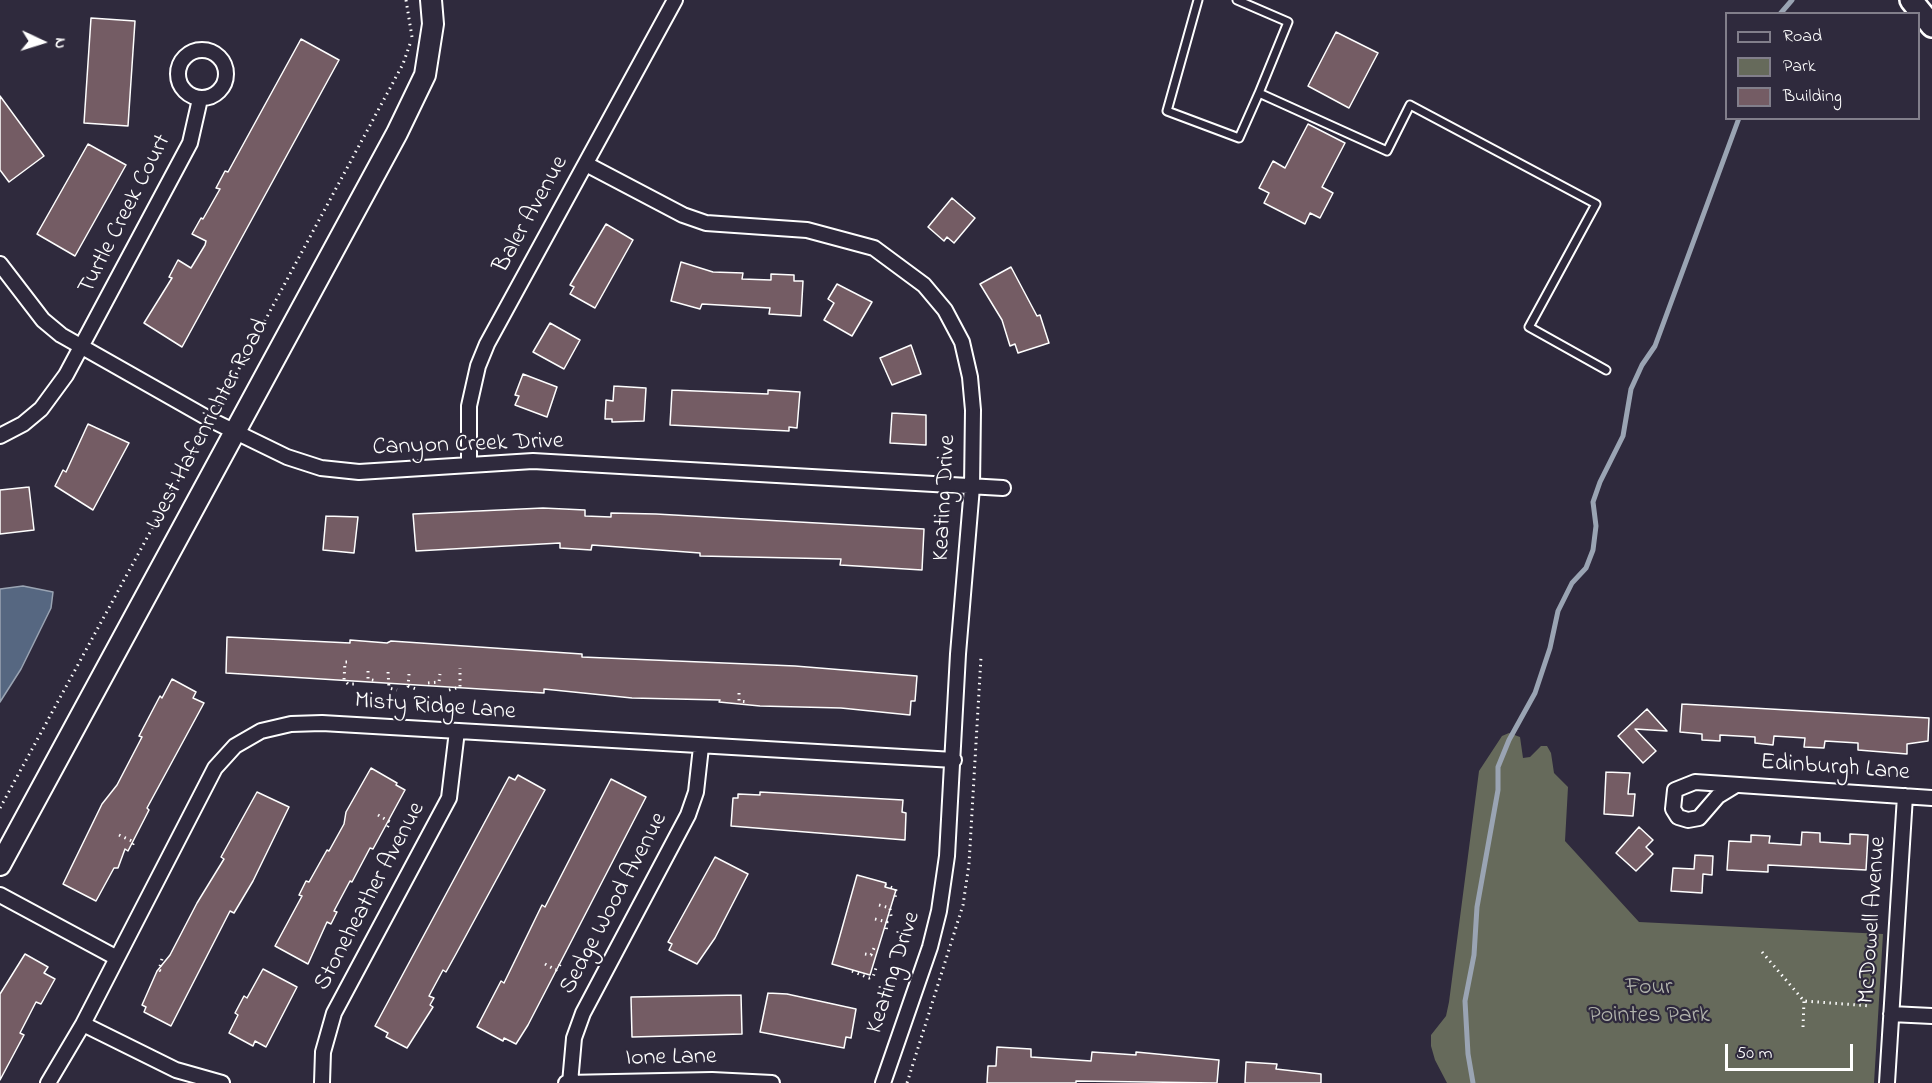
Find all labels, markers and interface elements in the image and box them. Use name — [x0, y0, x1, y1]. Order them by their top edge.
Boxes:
north arrow — [12, 12, 72, 72]
legend — [1725, 12, 1920, 120]
text: Road — [1783, 24, 1822, 50]
text: N — [48, 37, 72, 49]
text: Park — [1783, 54, 1816, 80]
text: Building — [1783, 84, 1842, 110]
street label: Turtle Creek Court — [73, 130, 179, 300]
street label: Baler Avenue — [488, 152, 576, 278]
street label: West Hafenrichter Road — [141, 315, 277, 535]
street label: Canyon Creek Drive — [372, 428, 564, 464]
street label: Keating Drive — [928, 434, 964, 562]
street label: Misty Ridge Lane — [353, 688, 517, 728]
street label: Edinburgh Lane — [1759, 749, 1911, 789]
street label: Stoneheather Avenue — [309, 798, 433, 996]
street label: Sedge Wood Avenue — [555, 808, 675, 1000]
street label: McDowell Avenue — [1854, 835, 1894, 1005]
street label: Keating Drive — [862, 908, 928, 1038]
park label: Four Pointes Park — [1588, 975, 1710, 1031]
scale bar — [1728, 1032, 1856, 1070]
text: 50 m — [1736, 1041, 1773, 1067]
street label: Ione Lane — [625, 1044, 717, 1074]

